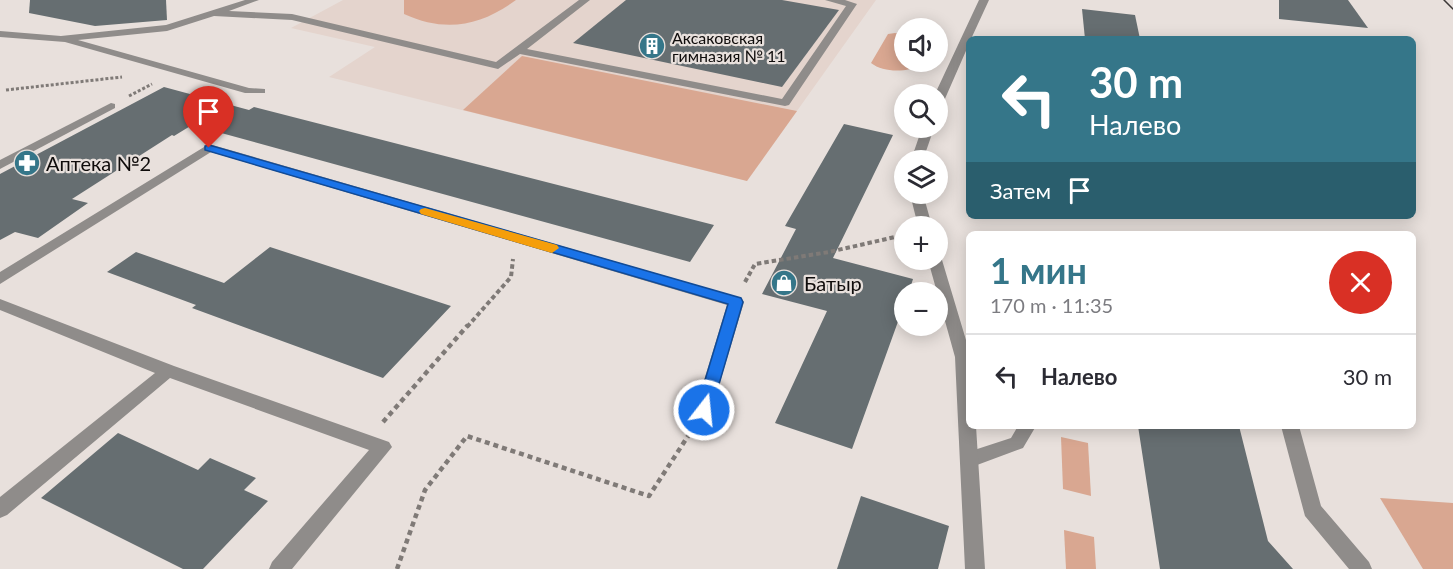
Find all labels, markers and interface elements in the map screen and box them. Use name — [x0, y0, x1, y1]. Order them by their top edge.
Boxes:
map controls — [894, 18, 948, 336]
button: sound — [894, 18, 948, 72]
place label: Аксаковская гимназия № 11 — [672, 28, 786, 65]
building icon: Аксаковская гимназия № 11 — [637, 31, 667, 61]
text: 30 m — [1089, 57, 1183, 107]
icon: left — [990, 60, 1068, 138]
button: search — [894, 84, 948, 138]
pin — [183, 86, 234, 148]
icon: arrive — [192, 95, 225, 128]
text: Налево — [1089, 108, 1181, 141]
pharmacy icon: Аптека №2 — [12, 148, 42, 178]
button: layers — [894, 150, 948, 204]
place label: Аптека №2 — [46, 151, 151, 175]
icon: arrive — [1063, 174, 1096, 207]
text: Затем — [990, 177, 1051, 204]
button: + — [894, 216, 948, 270]
text: 1 мин — [990, 248, 1087, 292]
button: close — [1329, 251, 1392, 314]
shop icon: Батыр — [769, 268, 799, 298]
place label: Батыр — [804, 271, 862, 295]
button: − — [894, 282, 948, 336]
text: 170 m · 11:35 — [990, 293, 1113, 317]
icon: left — [990, 360, 1023, 393]
text: Налево — [1041, 363, 1117, 390]
text: 30 m — [1343, 363, 1392, 390]
position arrow — [672, 378, 736, 442]

